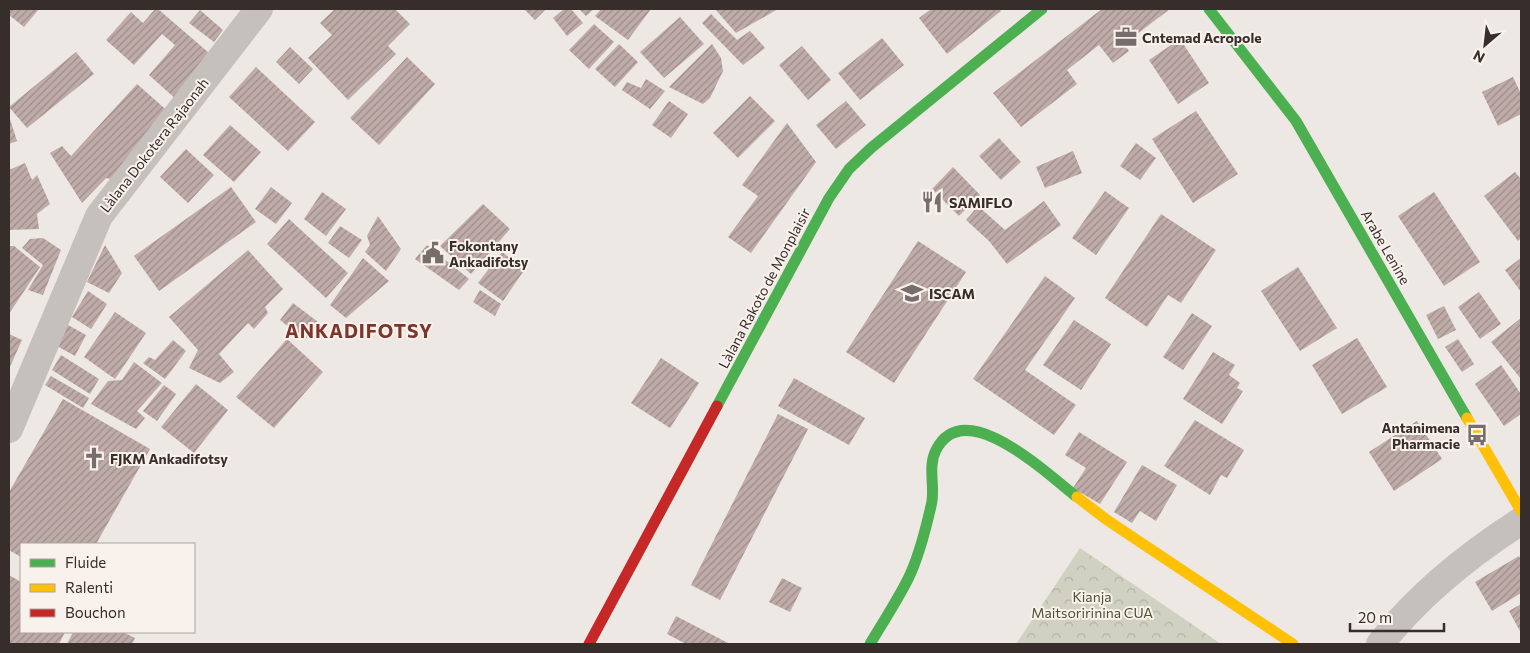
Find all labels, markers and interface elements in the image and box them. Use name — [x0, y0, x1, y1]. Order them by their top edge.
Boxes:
north arrow — [1460, 20, 1510, 70]
office icon: Cntemad Acropole — [1113, 24, 1139, 50]
place label: Cntemad Acropole — [1142, 29, 1262, 46]
text: N — [1470, 47, 1487, 67]
street label: Làlana Dokotera Rajaonah — [96, 74, 212, 216]
restaurant icon: SAMIFLO — [919, 189, 945, 215]
place label: SAMIFLO — [949, 194, 1013, 211]
street label: Làlana Rakoto de Monplaisir — [714, 205, 814, 371]
street label: Arabe Lenine — [1358, 207, 1414, 287]
place label: Fokontany Ankadifotsy — [449, 237, 529, 270]
public building icon: Fokontany Ankadifotsy — [420, 240, 446, 266]
school or university icon: ISCAM — [899, 280, 925, 306]
place label: ISCAM — [929, 285, 975, 302]
district label: ANKADIFOTSY — [285, 319, 433, 342]
place label: Antanimena Pharmacie — [1381, 419, 1460, 452]
bus stop icon: Antanimena Pharmacie — [1464, 422, 1490, 448]
church icon: FJKM Ankadifotsy — [81, 445, 107, 471]
place label: FJKM Ankadifotsy — [110, 450, 228, 467]
legend — [20, 543, 195, 633]
text: Fluide — [65, 553, 106, 571]
text: Ralenti — [65, 578, 113, 596]
park label: Kianja Maitsoririnina CUA — [1031, 588, 1153, 621]
scale bar — [1350, 600, 1444, 632]
text: Bouchon — [65, 603, 126, 621]
text: 20 m — [1358, 608, 1392, 626]

